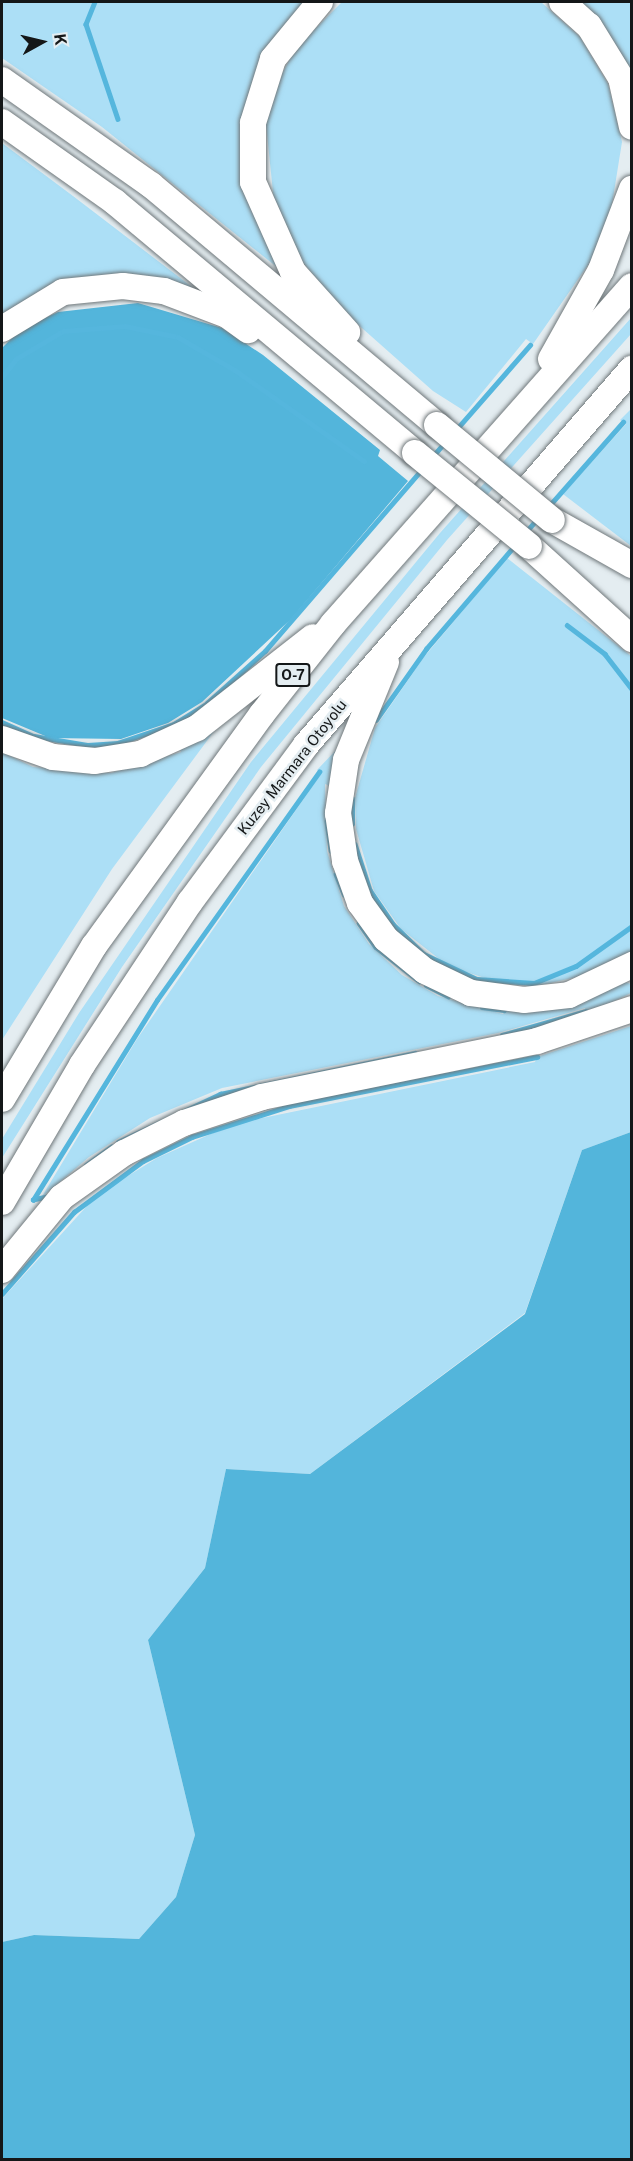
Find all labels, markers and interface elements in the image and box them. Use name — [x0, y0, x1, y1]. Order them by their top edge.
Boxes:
north arrow — [12, 12, 72, 72]
text: K — [50, 32, 71, 46]
road number: O-7 — [275, 664, 311, 686]
street label: Kuzey Marmara Otoyolu — [234, 696, 350, 838]

